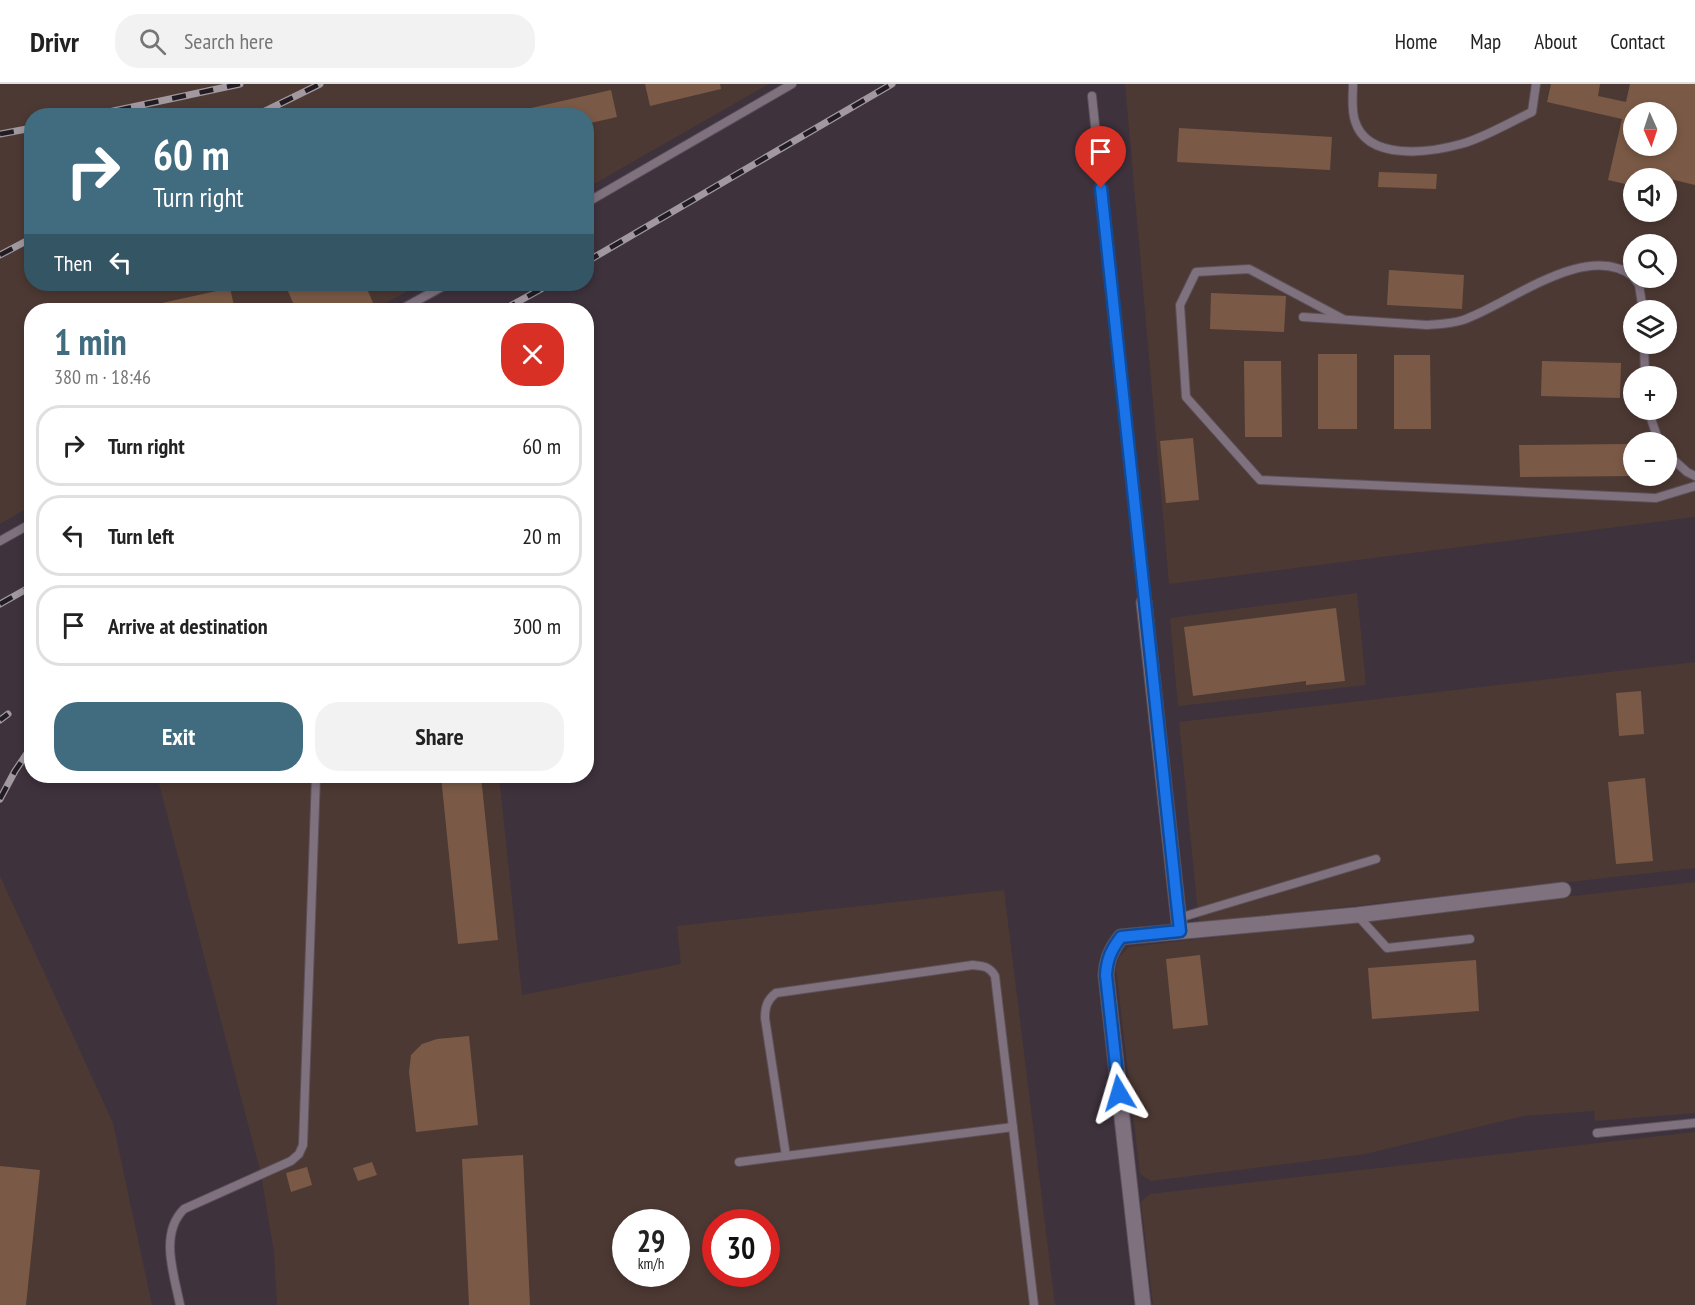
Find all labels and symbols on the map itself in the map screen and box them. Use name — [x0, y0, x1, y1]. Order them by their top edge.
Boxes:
north arrow — [1623, 102, 1677, 156]
pin — [1075, 126, 1126, 188]
position arrow — [1087, 1061, 1151, 1125]
speed limit sign: 30 — [702, 1209, 780, 1287]

